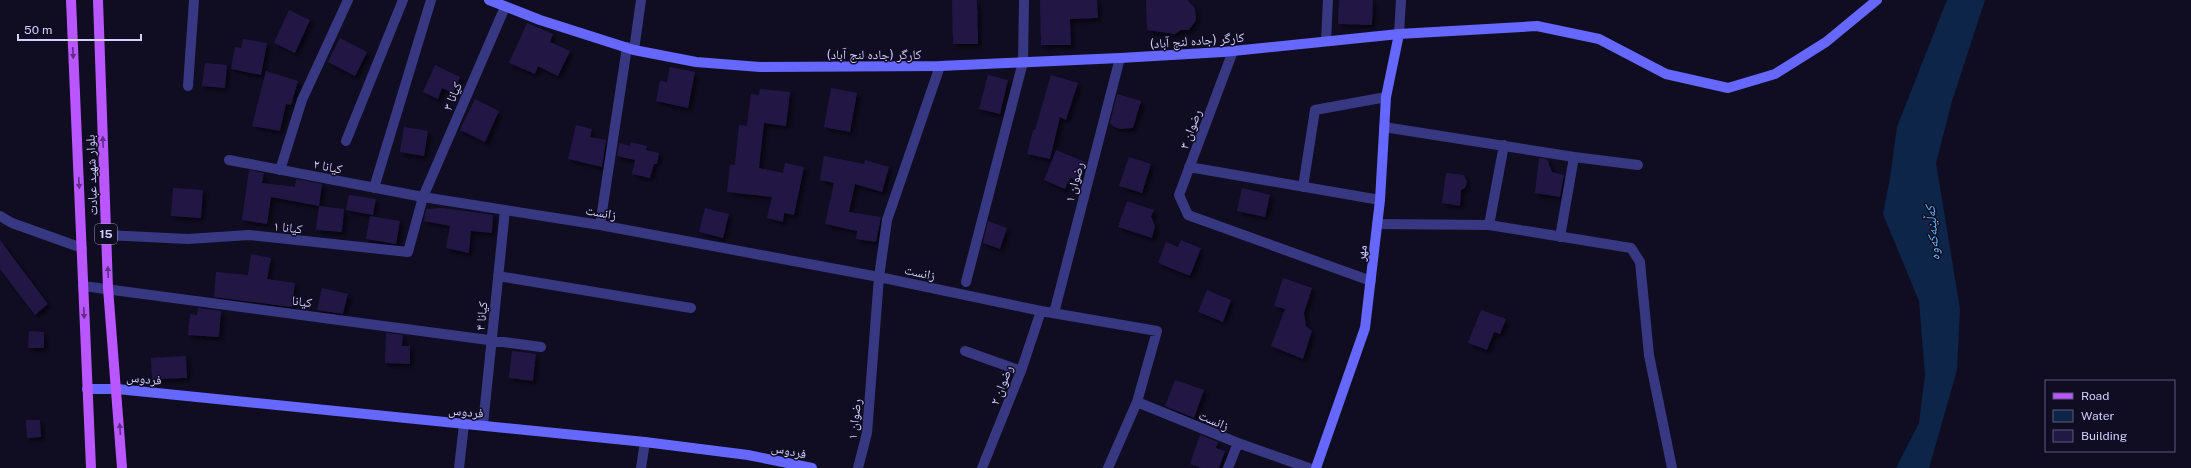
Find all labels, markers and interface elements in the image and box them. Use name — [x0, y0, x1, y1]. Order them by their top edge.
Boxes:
scale bar — [18, 16, 141, 42]
text: 50 m — [24, 23, 52, 37]
street label: کارگر (جاده لنج آباد) — [1149, 30, 1245, 53]
one-way arrow — [70, 47, 77, 59]
street label: کارگر (جاده لنج آباد) — [827, 47, 922, 64]
street label: کیانا ۳ — [440, 79, 466, 113]
street label: رضوان ۳ — [1176, 107, 1205, 151]
street label: بلوار شهید عبادت — [83, 134, 101, 216]
one-way arrow — [100, 135, 106, 148]
street label: کیانا ۲ — [312, 156, 344, 177]
street label: رضوان ۱ — [1062, 160, 1088, 204]
one-way arrow — [76, 177, 82, 190]
street label: زانست — [584, 202, 617, 224]
water label: کەڵینەکەوە — [1921, 203, 1943, 261]
street label: کیانا ۱ — [272, 218, 304, 237]
road number: 15 — [95, 224, 117, 244]
street label: مهر — [1353, 244, 1371, 263]
street label: زانست — [903, 262, 937, 284]
one-way arrow — [104, 266, 111, 278]
street label: کیانا — [291, 293, 314, 311]
street label: کیانا ۴ — [473, 300, 491, 331]
one-way arrow — [81, 307, 87, 320]
street label: رضوان ۲ — [987, 363, 1017, 407]
street label: فردوس — [125, 369, 162, 389]
legend — [2045, 380, 2175, 452]
text: Road — [2081, 389, 2109, 403]
street label: رضوان ۱ — [845, 398, 865, 440]
street label: فردوس — [447, 402, 484, 422]
street label: زانست — [1196, 408, 1231, 434]
text: Water — [2081, 409, 2115, 423]
one-way arrow — [116, 423, 123, 435]
text: Building — [2081, 429, 2127, 443]
street label: فردوس — [770, 439, 808, 462]

